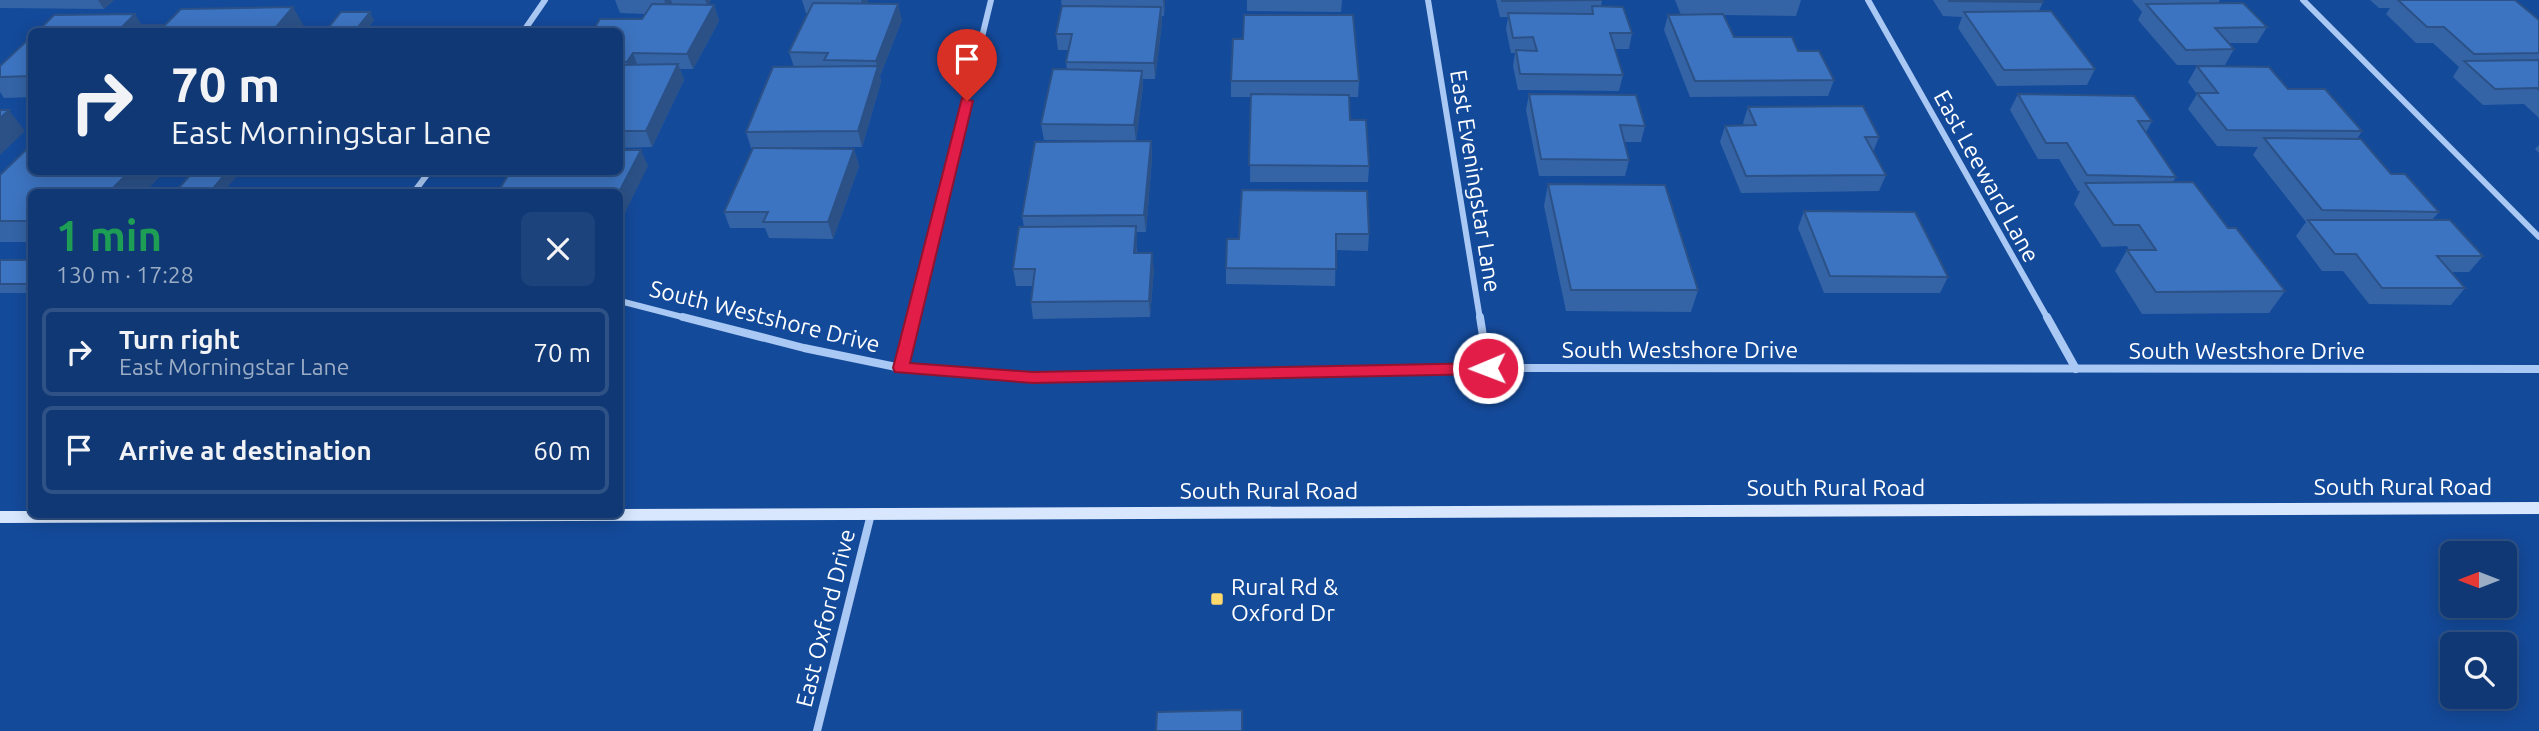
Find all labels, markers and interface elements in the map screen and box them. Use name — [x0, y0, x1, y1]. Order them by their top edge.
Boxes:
pin — [937, 29, 997, 101]
icon: arrive — [948, 40, 986, 78]
icon: right — [56, 56, 147, 147]
text: 70 m — [171, 56, 280, 111]
street label: East Eveningstar Lane — [1446, 68, 1506, 294]
street label: East Leeward Lane — [1929, 86, 2045, 266]
text: East Morningstar Lane — [171, 114, 492, 150]
text: 1 min — [56, 212, 162, 259]
button: close — [521, 212, 595, 286]
text: 130 m · 17:28 — [56, 262, 194, 287]
street label: South Westshore Drive — [647, 275, 883, 357]
text: Turn right — [119, 325, 240, 354]
position arrow — [1451, 331, 1525, 405]
icon: right — [60, 333, 98, 371]
street label: South Westshore Drive — [1562, 337, 1798, 362]
text: 70 m — [533, 338, 591, 367]
street label: South Westshore Drive — [2129, 338, 2365, 363]
text: East Morningstar Lane — [119, 354, 349, 379]
icon: arrive — [60, 431, 98, 469]
text: Arrive at destination — [119, 436, 372, 465]
text: 60 m — [533, 436, 591, 465]
street label: South Rural Road — [2314, 474, 2492, 499]
street label: South Rural Road — [1747, 475, 1925, 500]
street label: South Rural Road — [1180, 478, 1358, 503]
street label: East Oxford Drive — [791, 526, 859, 710]
north arrow — [2440, 541, 2516, 618]
map controls — [2440, 541, 2517, 709]
place label: Rural Rd & Oxford Dr — [1231, 574, 1338, 625]
marker: Rural Rd & Oxford Dr — [1209, 591, 1225, 607]
button: search — [2440, 632, 2517, 709]

